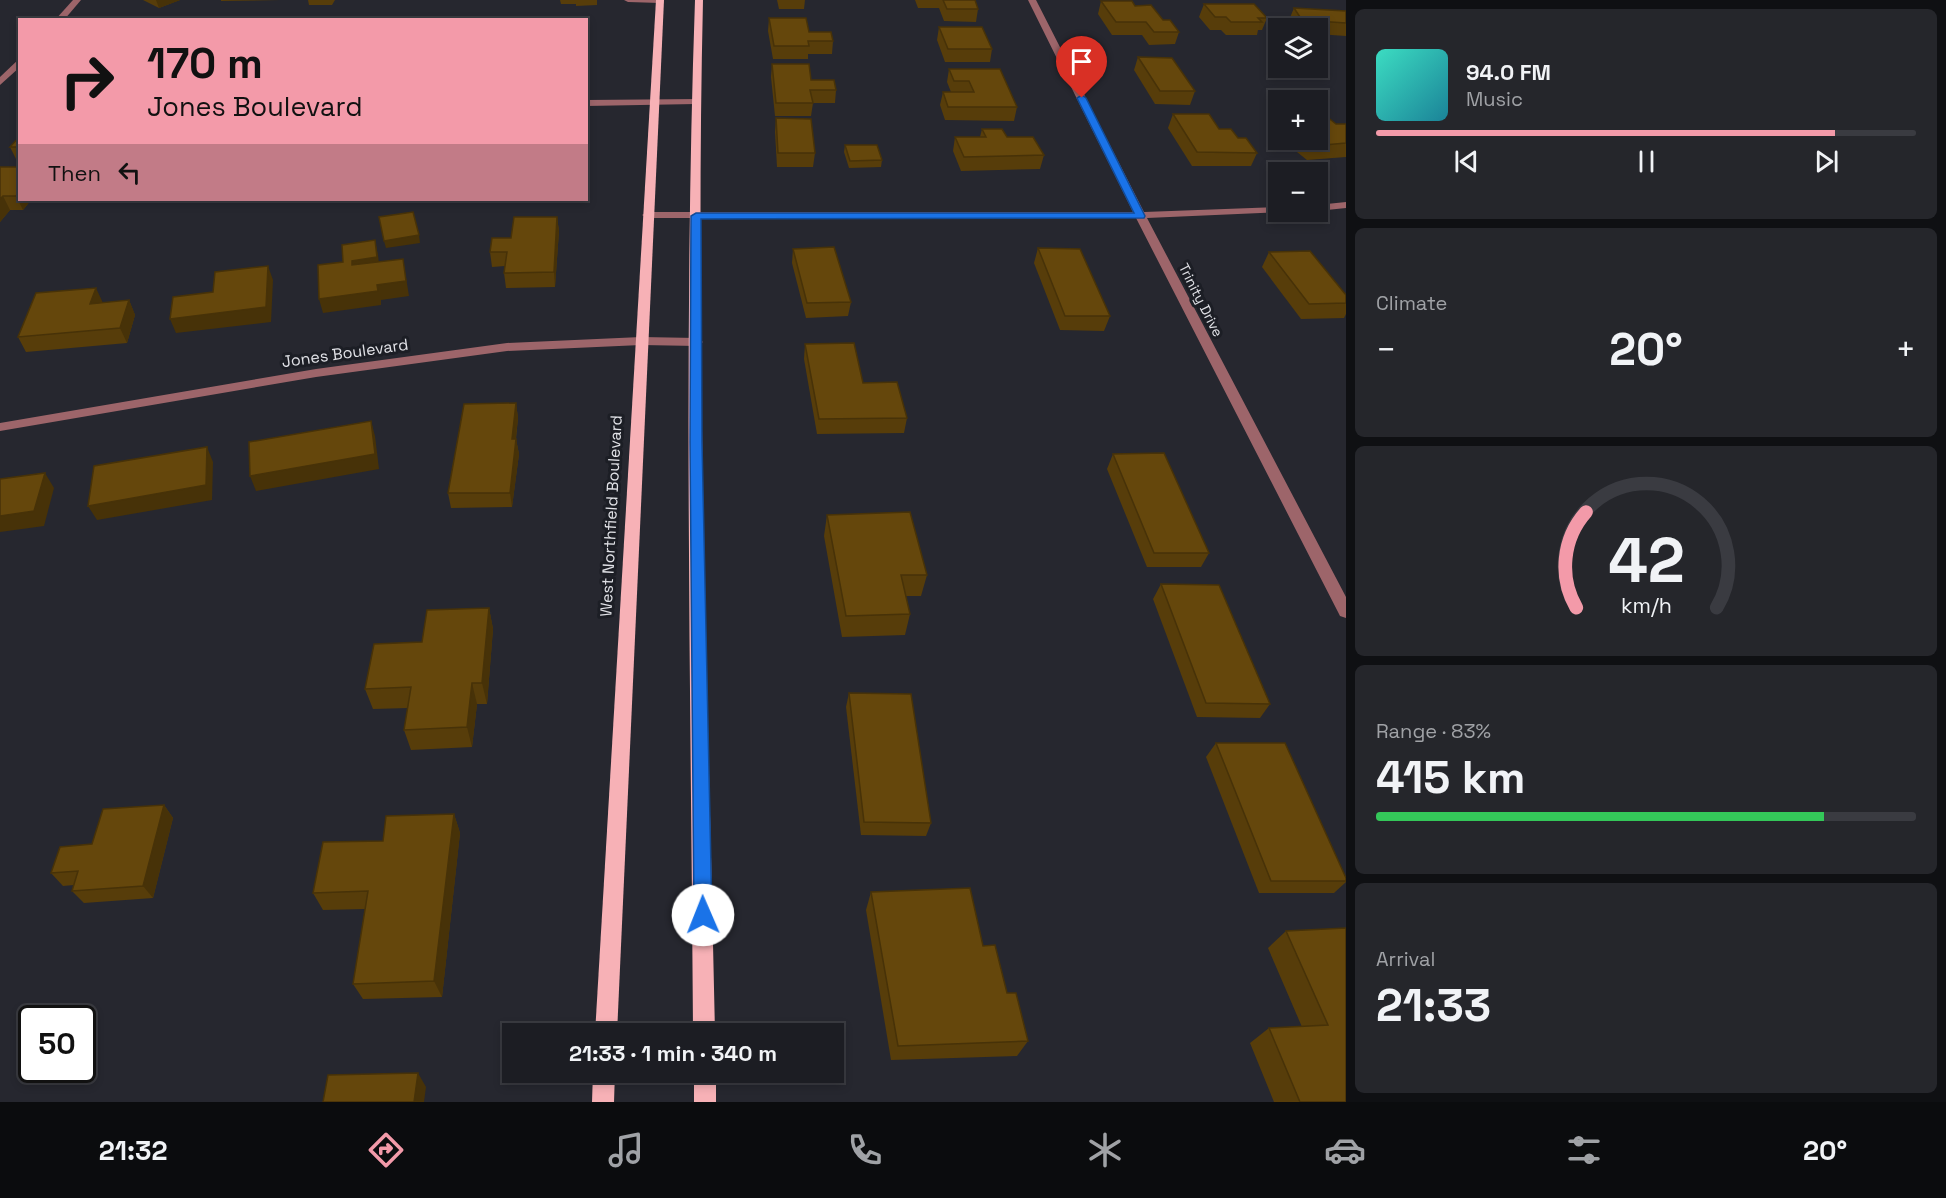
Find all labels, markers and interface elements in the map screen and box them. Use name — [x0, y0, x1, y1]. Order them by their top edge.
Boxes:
map controls — [1268, 18, 1328, 222]
button: layers — [1268, 18, 1328, 78]
pin — [1056, 36, 1107, 98]
text: 170 m — [147, 37, 263, 90]
icon: right — [48, 42, 126, 120]
icon: arrive — [1065, 45, 1098, 78]
text: 94.0 FM — [1466, 58, 1551, 86]
text: Music — [1466, 86, 1523, 112]
text: Jones Boulevard — [147, 89, 363, 124]
button: + — [1268, 90, 1328, 150]
icon: previous — [1450, 145, 1483, 178]
icon: pause — [1630, 145, 1663, 178]
icon: next — [1810, 145, 1843, 178]
icon: left — [113, 156, 146, 189]
text: Then — [48, 159, 101, 187]
button: − — [1268, 162, 1328, 222]
street label: Trinity Drive — [1175, 260, 1227, 340]
text: Climate — [1376, 290, 1447, 316]
text: 20° — [1609, 321, 1683, 378]
text: − — [1376, 329, 1396, 371]
text: + — [1896, 329, 1916, 371]
street label: Jones Boulevard — [280, 334, 410, 372]
street label: West Northfield Boulevard — [595, 415, 627, 617]
text: 42 — [1608, 521, 1684, 600]
text: km/h — [1620, 592, 1672, 619]
text: Range · 83% — [1376, 718, 1491, 744]
text: 415 km — [1376, 749, 1526, 806]
position arrow — [671, 883, 735, 947]
text: Arrival — [1376, 946, 1435, 972]
text: 21:33 — [1376, 977, 1491, 1034]
speed limit sign: 50 — [18, 1005, 96, 1083]
text: 21:33 · 1 min · 340 m — [569, 1039, 777, 1067]
icon: directions — [365, 1129, 407, 1171]
icon: music — [605, 1129, 647, 1171]
icon: phone — [844, 1129, 886, 1171]
icon: climate — [1084, 1129, 1126, 1171]
icon: car — [1324, 1129, 1366, 1171]
icon: filters — [1563, 1129, 1605, 1171]
text: 21:32 — [99, 1133, 168, 1168]
text: 20° — [1803, 1133, 1847, 1168]

